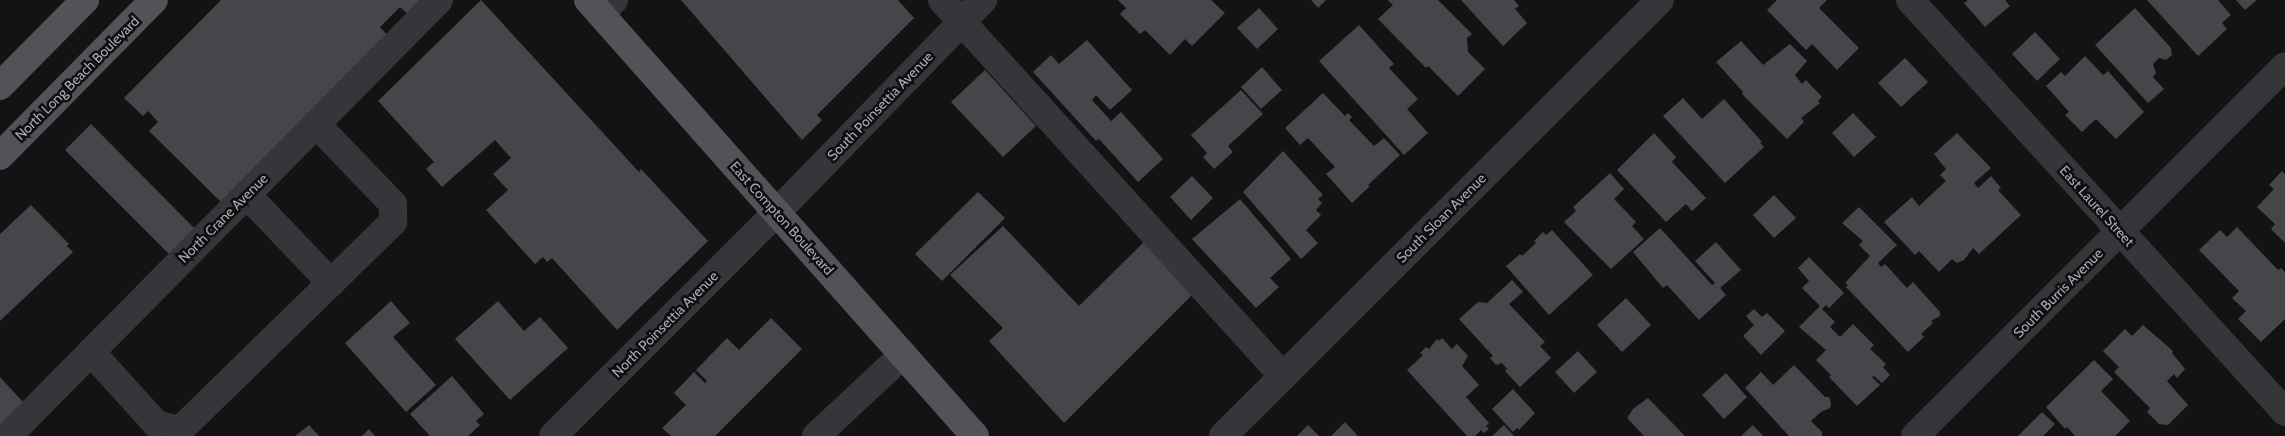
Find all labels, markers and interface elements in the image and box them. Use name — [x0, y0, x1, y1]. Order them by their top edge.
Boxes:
street label: North Long Beach Boulevard — [12, 13, 142, 143]
street label: South Poinsettia Avenue — [824, 48, 936, 164]
street label: East Compton Boulevard — [727, 158, 837, 278]
street label: East Laurel Street — [2056, 162, 2138, 250]
street label: North Crane Avenue — [175, 170, 271, 266]
street label: South Sloan Avenue — [1393, 170, 1489, 266]
street label: South Burris Avenue — [2010, 245, 2106, 341]
street label: North Poinsettia Avenue — [608, 267, 722, 381]

